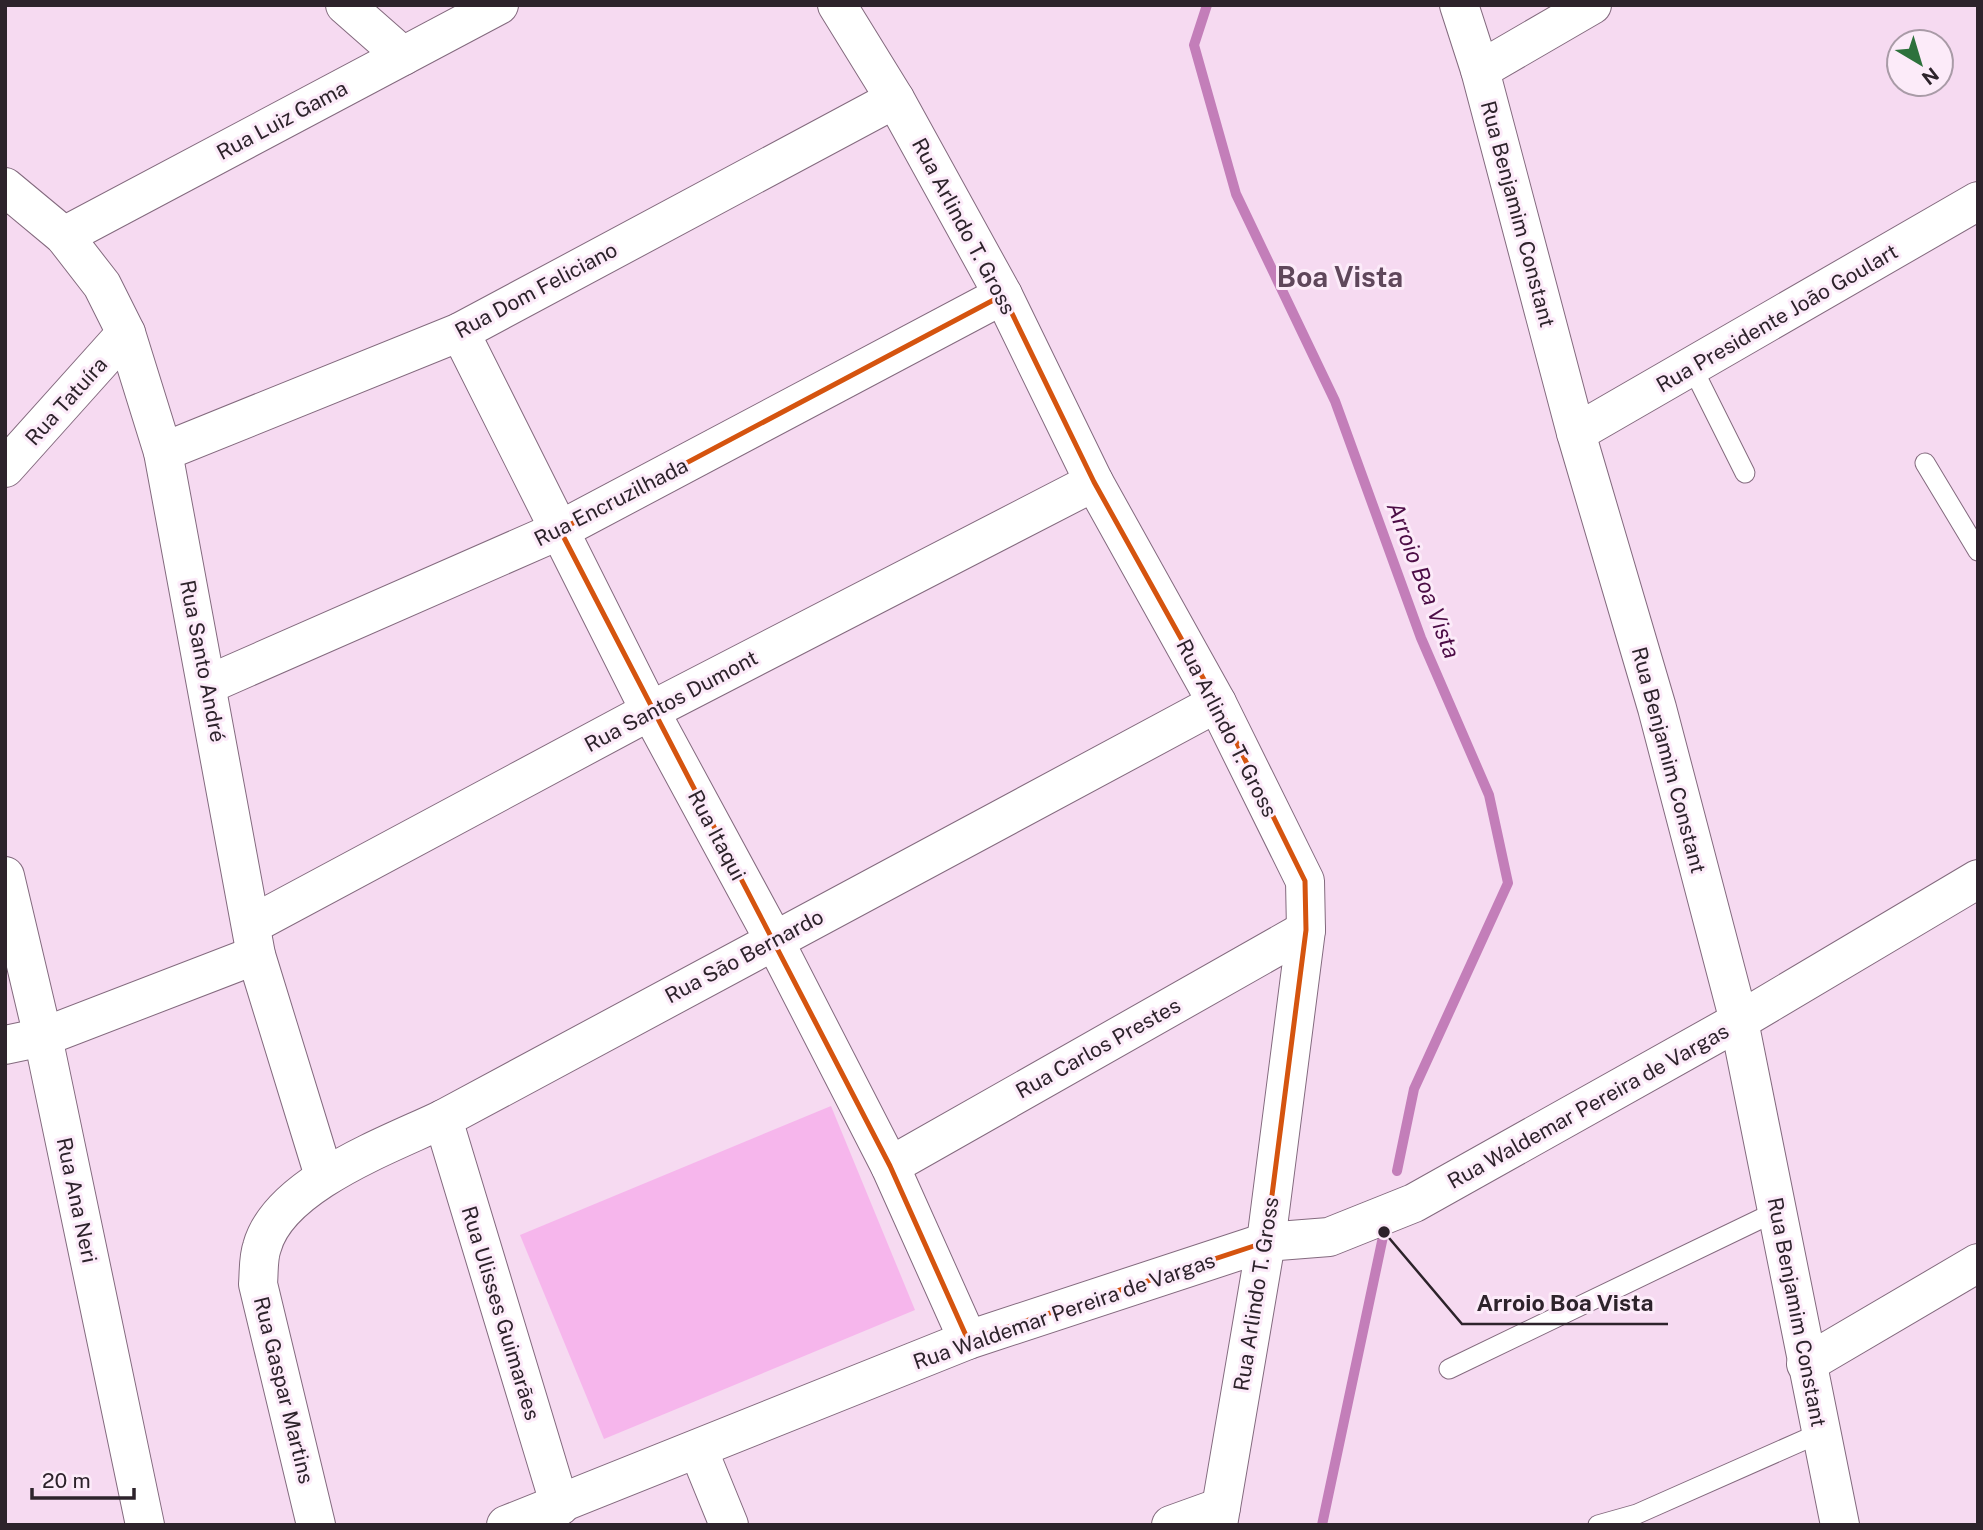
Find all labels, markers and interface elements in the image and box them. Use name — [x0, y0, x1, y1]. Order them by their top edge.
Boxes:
north arrow — [1885, 28, 1955, 98]
text: N — [1918, 63, 1943, 90]
street label: Rua Luiz Gama — [212, 75, 352, 165]
street label: Rua Benjamim Constant — [1476, 98, 1560, 330]
street label: Rua Arlindo T. Gross — [907, 134, 1021, 318]
street label: Rua Dom Feliciano — [451, 237, 621, 343]
street label: Rua Presidente João Goulart — [1652, 239, 1902, 397]
district label: Boa Vista — [1277, 260, 1403, 293]
street label: Rua Tatuíra — [20, 352, 112, 450]
street label: Rua Encruzilhada — [530, 453, 692, 551]
water label: Arroio Boa Vista — [1382, 498, 1466, 662]
street label: Rua Santo André — [175, 578, 231, 744]
street label: Rua Arlindo T. Gross — [1171, 635, 1283, 821]
street label: Rua Benjamim Constant — [1627, 644, 1711, 876]
street label: Rua Santos Dumont — [580, 645, 762, 757]
street label: Rua Itaqui — [683, 786, 751, 884]
street label: Rua São Bernardo — [661, 904, 827, 1008]
street label: Rua Carlos Prestes — [1011, 992, 1185, 1104]
street label: Rua Waldemar Pereira de Vargas — [1443, 1018, 1733, 1194]
street label: Rua Ana Neri — [52, 1135, 102, 1265]
street label: Rua Arlindo T. Gross — [1228, 1195, 1284, 1393]
street label: Rua Benjamim Constant — [1762, 1195, 1832, 1429]
street label: Rua Ulisses Guimarães — [457, 1203, 545, 1423]
street label: Rua Waldemar Pereira de Vargas — [910, 1247, 1218, 1375]
callout: Arroio Boa Vista — [1462, 1280, 1668, 1324]
text: Arroio Boa Vista — [1476, 1289, 1654, 1316]
street label: Rua Gaspar Martins — [249, 1294, 319, 1486]
scale bar — [32, 1456, 133, 1500]
text: 20 m — [42, 1468, 91, 1493]

